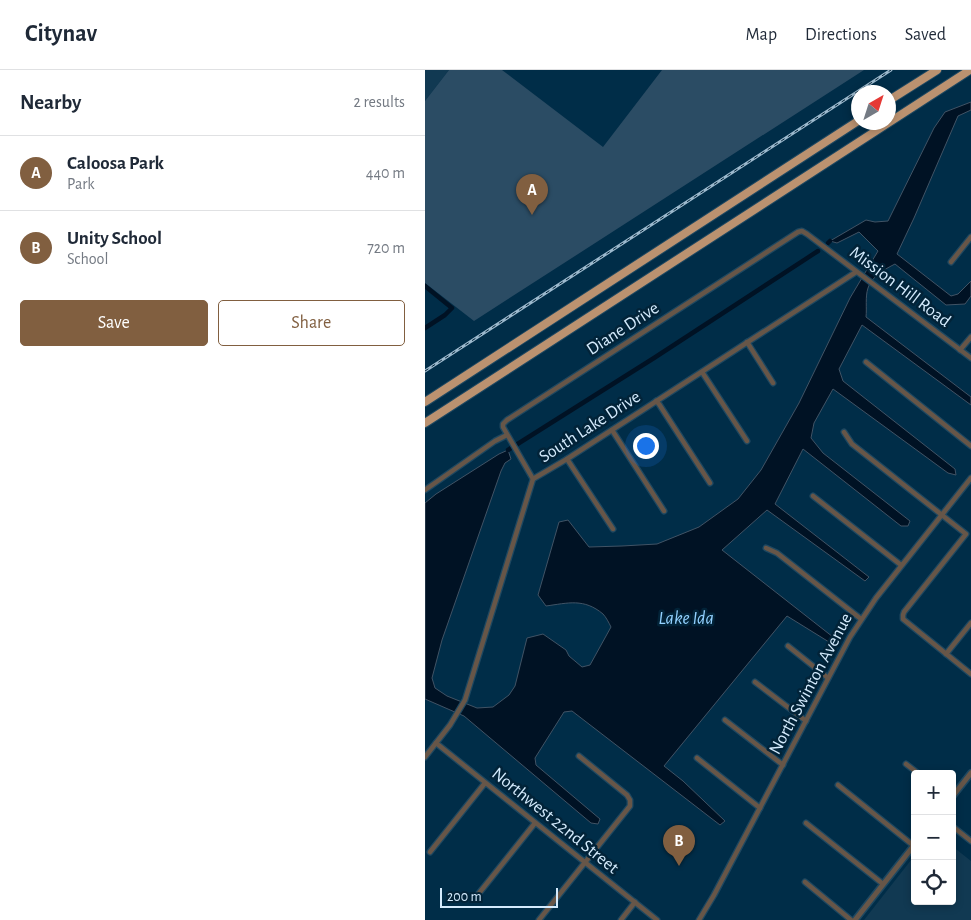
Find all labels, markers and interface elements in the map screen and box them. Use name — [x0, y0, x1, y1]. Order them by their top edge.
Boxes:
text: Citynav — [25, 22, 97, 46]
text: Map — [746, 26, 777, 44]
text: Directions — [805, 26, 877, 44]
text: Saved — [905, 26, 946, 44]
north arrow — [851, 85, 896, 130]
text: Nearby — [20, 92, 81, 113]
text: 2 results — [353, 94, 405, 110]
text: Caloosa Park — [67, 154, 164, 173]
text: A — [31, 165, 41, 181]
text: 440 m — [366, 165, 405, 181]
pin: A — [516, 174, 548, 215]
text: Park — [67, 176, 95, 192]
text: Unity School — [67, 229, 162, 248]
text: B — [31, 240, 41, 256]
text: 720 m — [367, 240, 405, 256]
street label: Mission Hill Road — [846, 243, 954, 331]
text: School — [67, 251, 108, 267]
street label: Diane Drive — [584, 299, 662, 359]
button: Save — [20, 300, 208, 346]
button: Share — [218, 300, 405, 346]
street label: South Lake Drive — [536, 388, 644, 466]
your location — [633, 433, 659, 459]
water label: Lake Ida — [658, 609, 714, 628]
street label: North Swinton Avenue — [766, 610, 856, 758]
street label: Northwest 22nd Street — [488, 765, 622, 878]
map controls — [911, 770, 956, 905]
button: + — [911, 770, 956, 815]
button: − — [911, 815, 956, 860]
pin: B — [663, 825, 695, 866]
button: locate — [911, 860, 956, 905]
scale bar — [440, 885, 557, 908]
text: 200 m — [447, 890, 482, 904]

